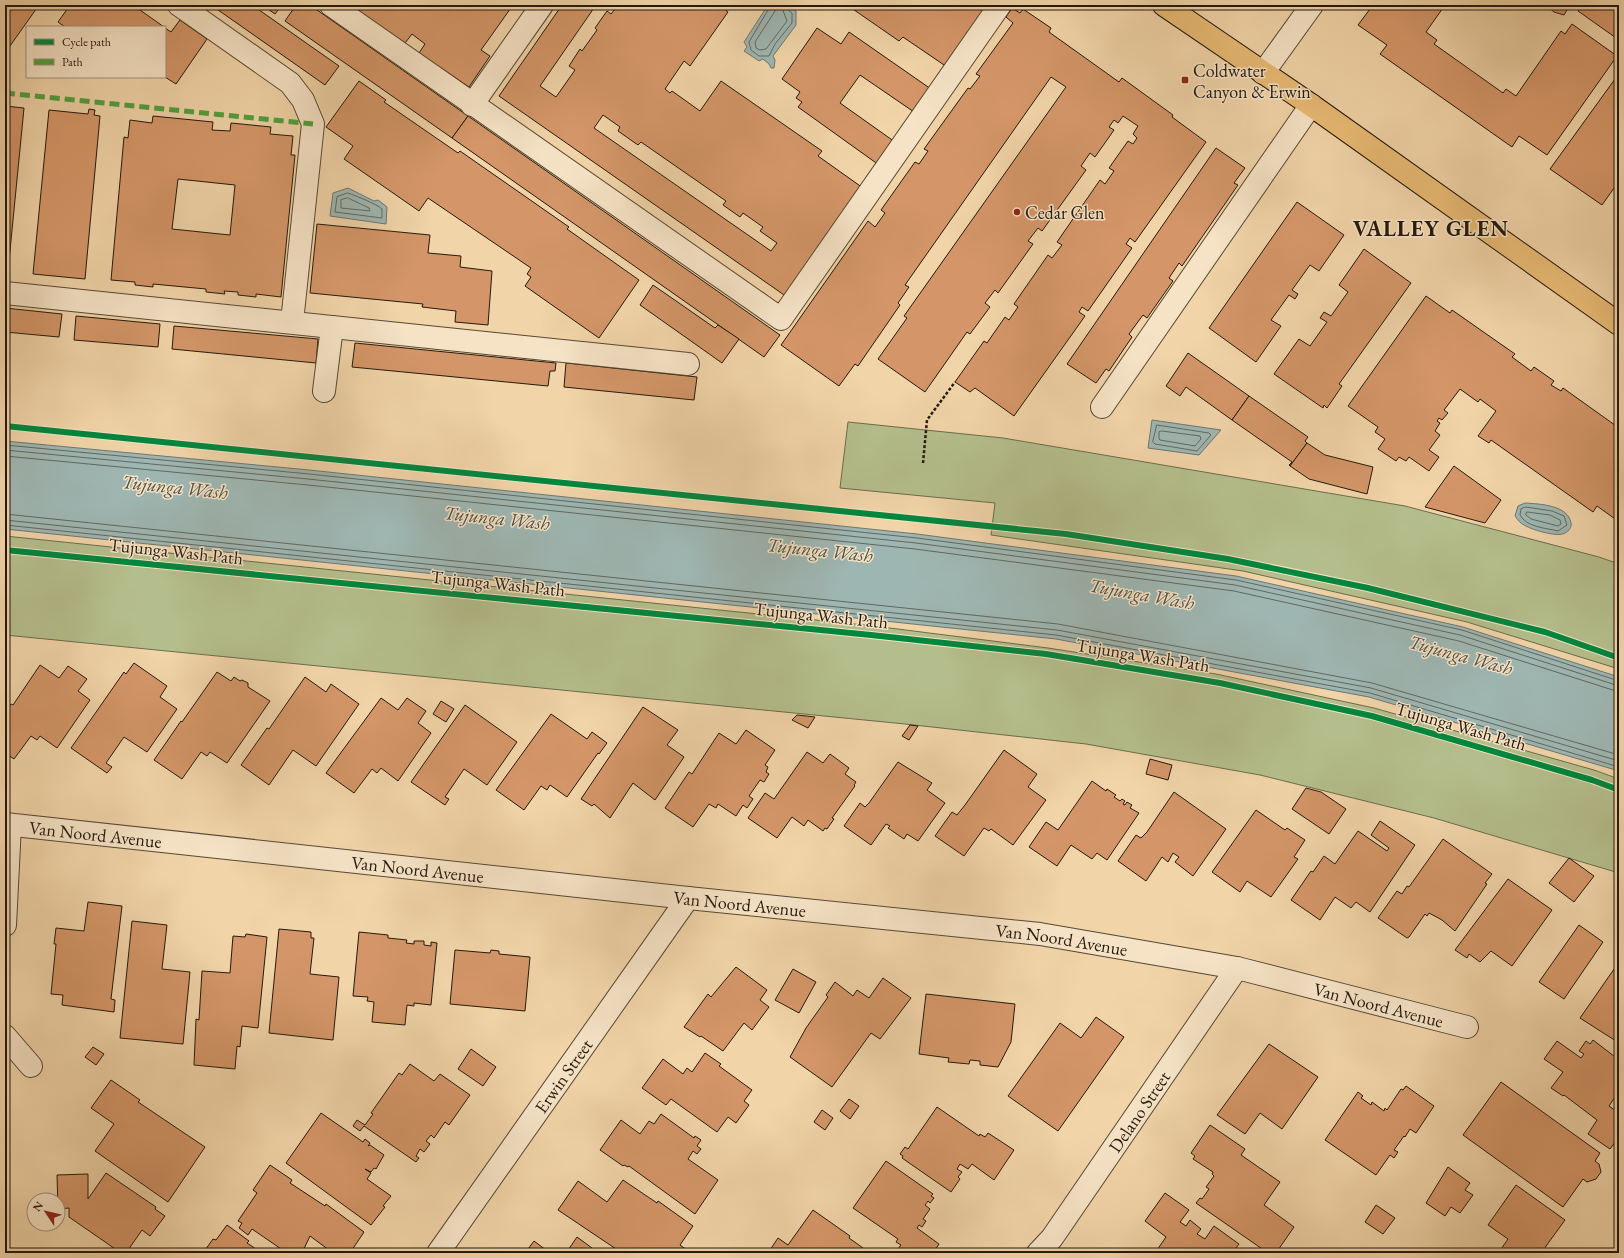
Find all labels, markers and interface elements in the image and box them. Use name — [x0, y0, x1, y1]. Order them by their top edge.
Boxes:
legend — [26, 26, 166, 78]
text: Cycle path — [62, 34, 111, 50]
text: Path — [62, 54, 83, 70]
place label: Coldwater Canyon & Erwin — [1193, 59, 1311, 103]
marker: Coldwater Canyon & Erwin — [1180, 75, 1190, 85]
place label: Cedar Glen — [1025, 201, 1105, 224]
marker: Cedar Glen — [1012, 207, 1022, 217]
district label: VALLEY GLEN — [1353, 214, 1509, 243]
water label: Tujunga Wash — [121, 469, 229, 505]
water label: Tujunga Wash — [443, 500, 551, 536]
water label: Tujunga Wash — [766, 532, 874, 568]
street label: Tujunga Wash Path — [108, 533, 244, 569]
street label: Tujunga Wash Path — [430, 565, 566, 601]
water label: Tujunga Wash — [1087, 572, 1197, 616]
street label: Tujunga Wash Path — [753, 597, 889, 633]
water label: Tujunga Wash — [1406, 629, 1516, 681]
street label: Tujunga Wash Path — [1075, 633, 1211, 677]
street label: Tujunga Wash Path — [1393, 696, 1529, 756]
street label: Van Noord Avenue — [28, 815, 163, 852]
street label: Van Noord Avenue — [350, 850, 485, 887]
street label: Van Noord Avenue — [672, 885, 807, 922]
street label: Van Noord Avenue — [995, 918, 1129, 960]
street label: Van Noord Avenue — [1311, 977, 1446, 1032]
street label: Erwin Street — [529, 1034, 597, 1117]
street label: Delano Street — [1103, 1066, 1175, 1157]
north arrow — [26, 1192, 66, 1232]
text: N — [30, 1199, 46, 1214]

